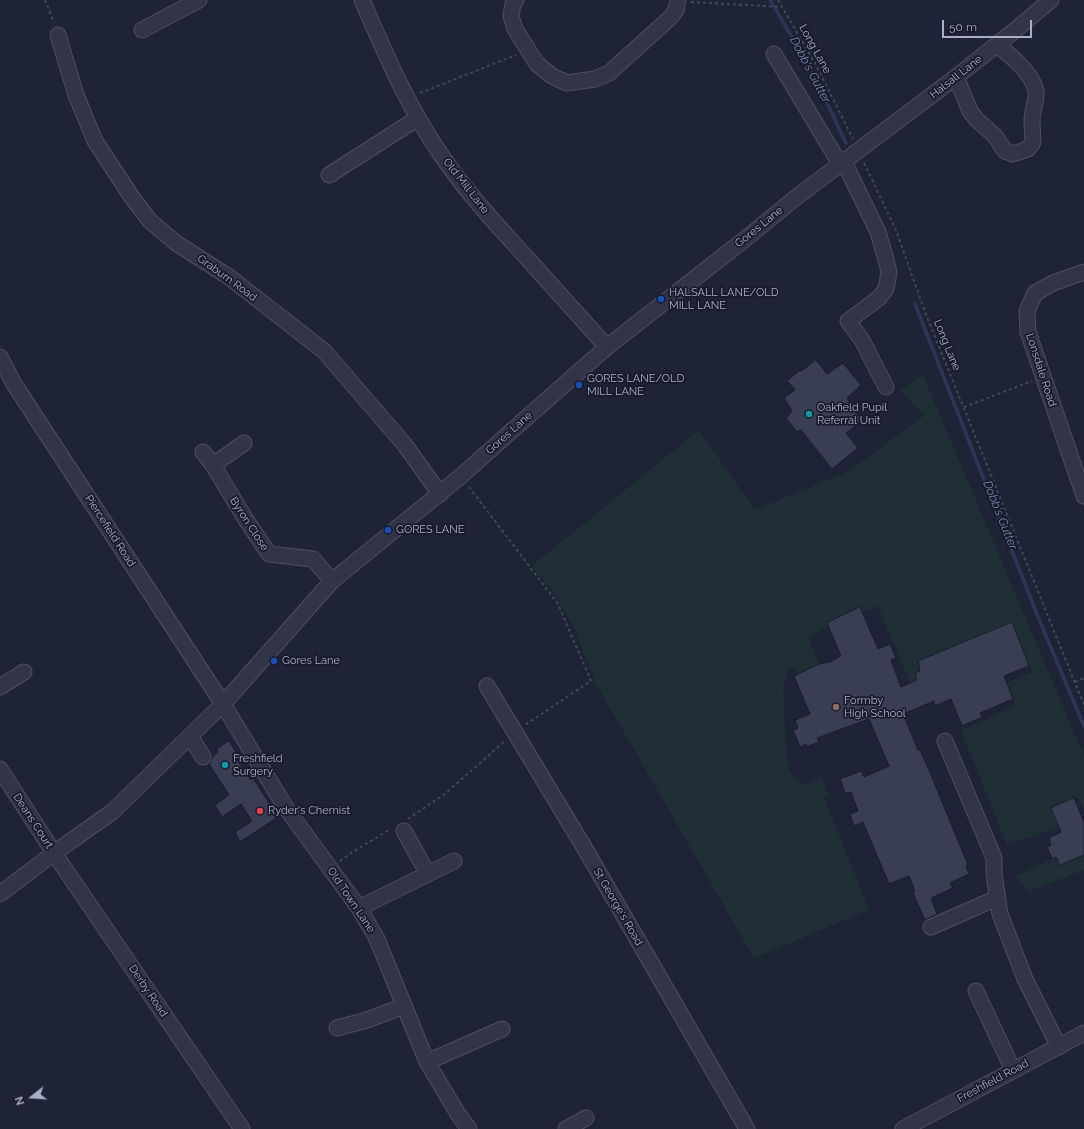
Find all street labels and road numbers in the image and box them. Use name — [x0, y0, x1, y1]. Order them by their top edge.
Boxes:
street label: Long Lane — [796, 22, 834, 76]
street label: Halsall Lane — [927, 53, 985, 101]
street label: Old Mill Lane — [440, 156, 492, 216]
street label: Gores Lane — [732, 204, 786, 250]
street label: Graburn Road — [195, 252, 259, 304]
street label: Long Lane — [931, 317, 963, 373]
street label: Lonsdale Road — [1023, 332, 1059, 408]
street label: Gores Lane — [483, 409, 535, 457]
street label: Piercefield Road — [82, 493, 138, 569]
street label: Byron Close — [227, 495, 271, 553]
street label: Deans Court — [10, 791, 56, 851]
street label: Old Town Lane — [324, 865, 378, 935]
street label: St George's Road — [590, 866, 646, 948]
street label: Derby Road — [126, 962, 170, 1020]
street label: Freshfield Road — [955, 1057, 1031, 1105]

